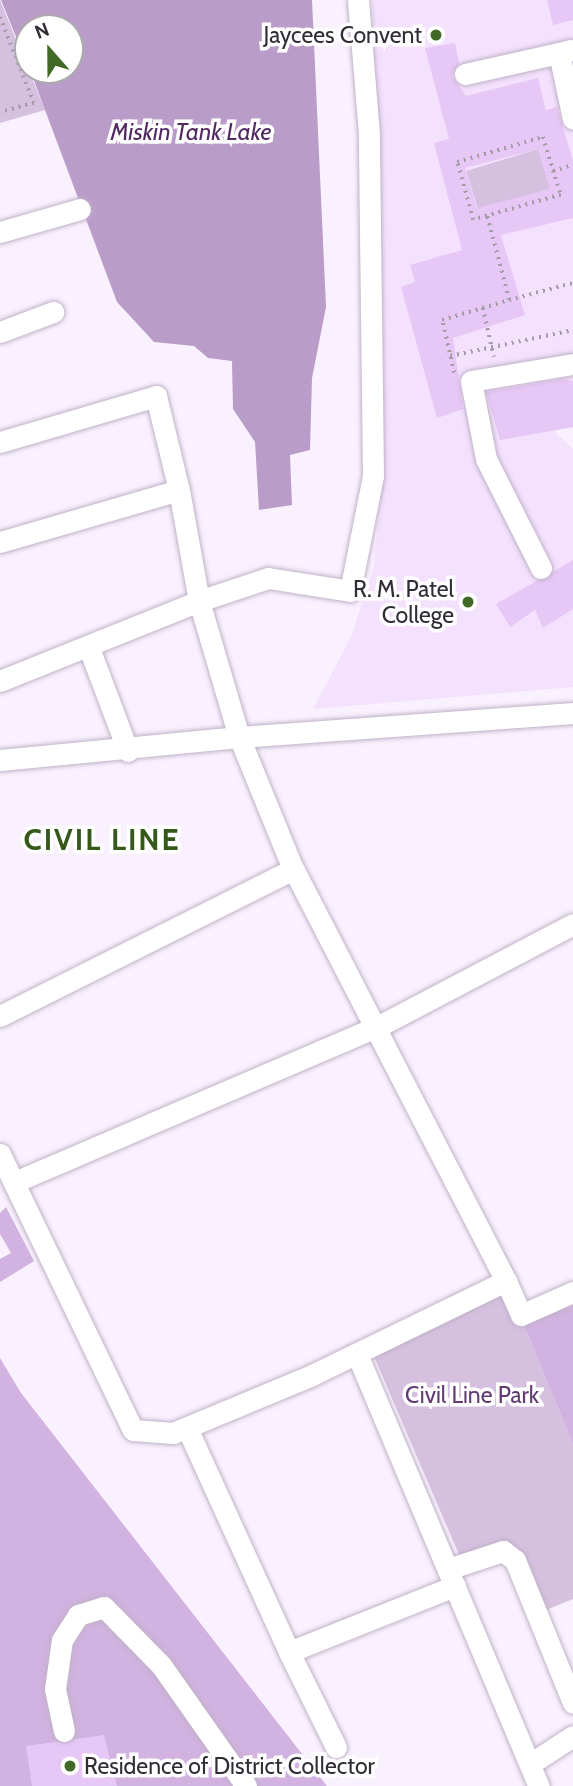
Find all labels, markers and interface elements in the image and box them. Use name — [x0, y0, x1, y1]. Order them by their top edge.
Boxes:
north arrow — [14, 14, 84, 84]
text: N — [32, 18, 52, 44]
place label: Jaycees Convent — [264, 21, 422, 49]
marker: Jaycees Convent — [428, 27, 444, 43]
water label: Miskin Tank Lake — [110, 118, 272, 146]
place label: R. M. Patel College — [353, 575, 454, 629]
marker: R. M. Patel College — [460, 594, 476, 610]
district label: CIVIL LINE — [25, 822, 179, 858]
park label: Civil Line Park — [405, 1381, 539, 1409]
place label: Residence of District Collector — [84, 1752, 375, 1780]
marker: Residence of District Collector — [62, 1758, 78, 1774]

